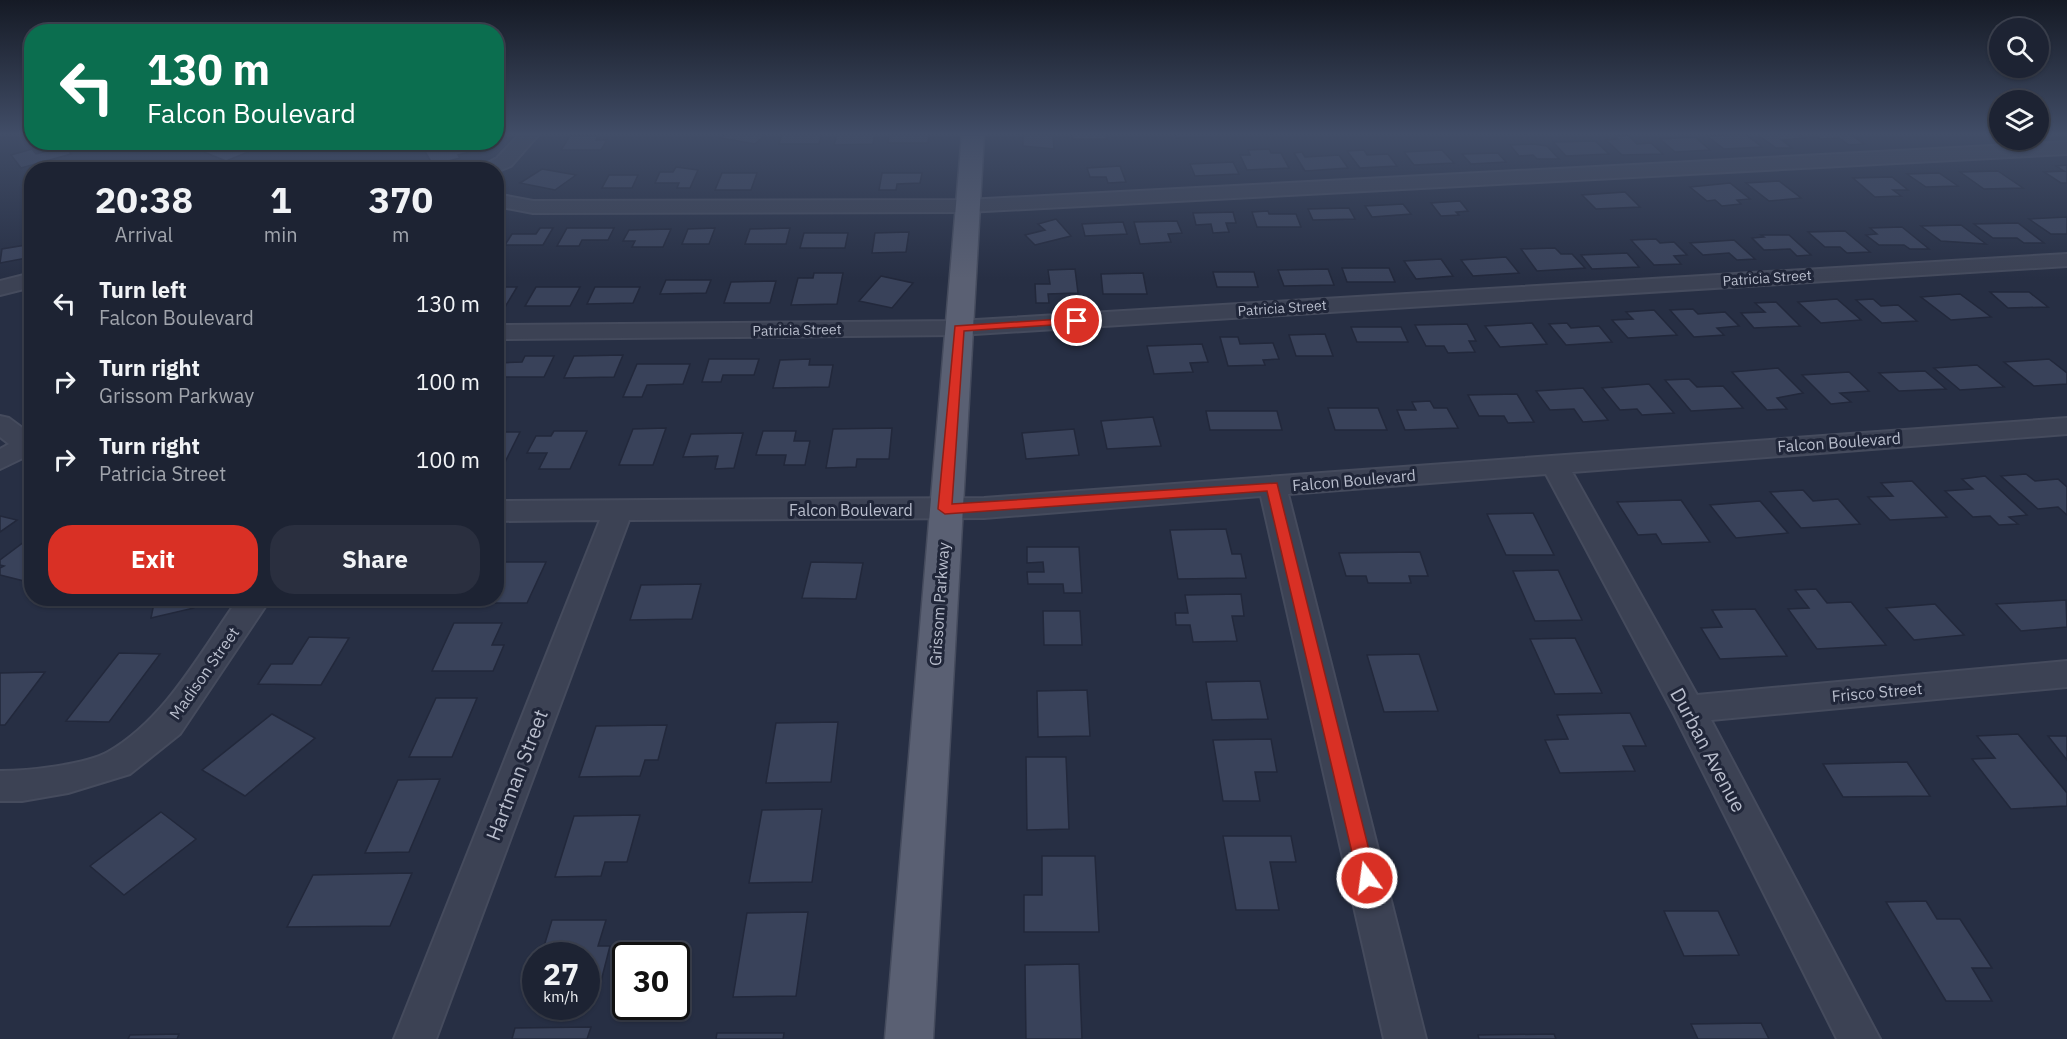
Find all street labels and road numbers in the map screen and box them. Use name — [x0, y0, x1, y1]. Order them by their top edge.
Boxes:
street label: Patricia Street — [1722, 266, 1812, 290]
street label: Patricia Street — [1237, 296, 1327, 320]
street label: Patricia Street — [752, 320, 842, 340]
street label: Falcon Boulevard — [1777, 428, 1901, 456]
street label: Falcon Boulevard — [1291, 465, 1417, 495]
street label: Falcon Boulevard — [789, 500, 913, 520]
street label: Grissom Parkway — [925, 541, 953, 667]
street label: Madison Street — [165, 623, 243, 723]
street label: Frisco Street — [1831, 678, 1923, 706]
street label: Durban Avenue — [1664, 683, 1753, 817]
street label: Hartman Street — [479, 705, 554, 844]

